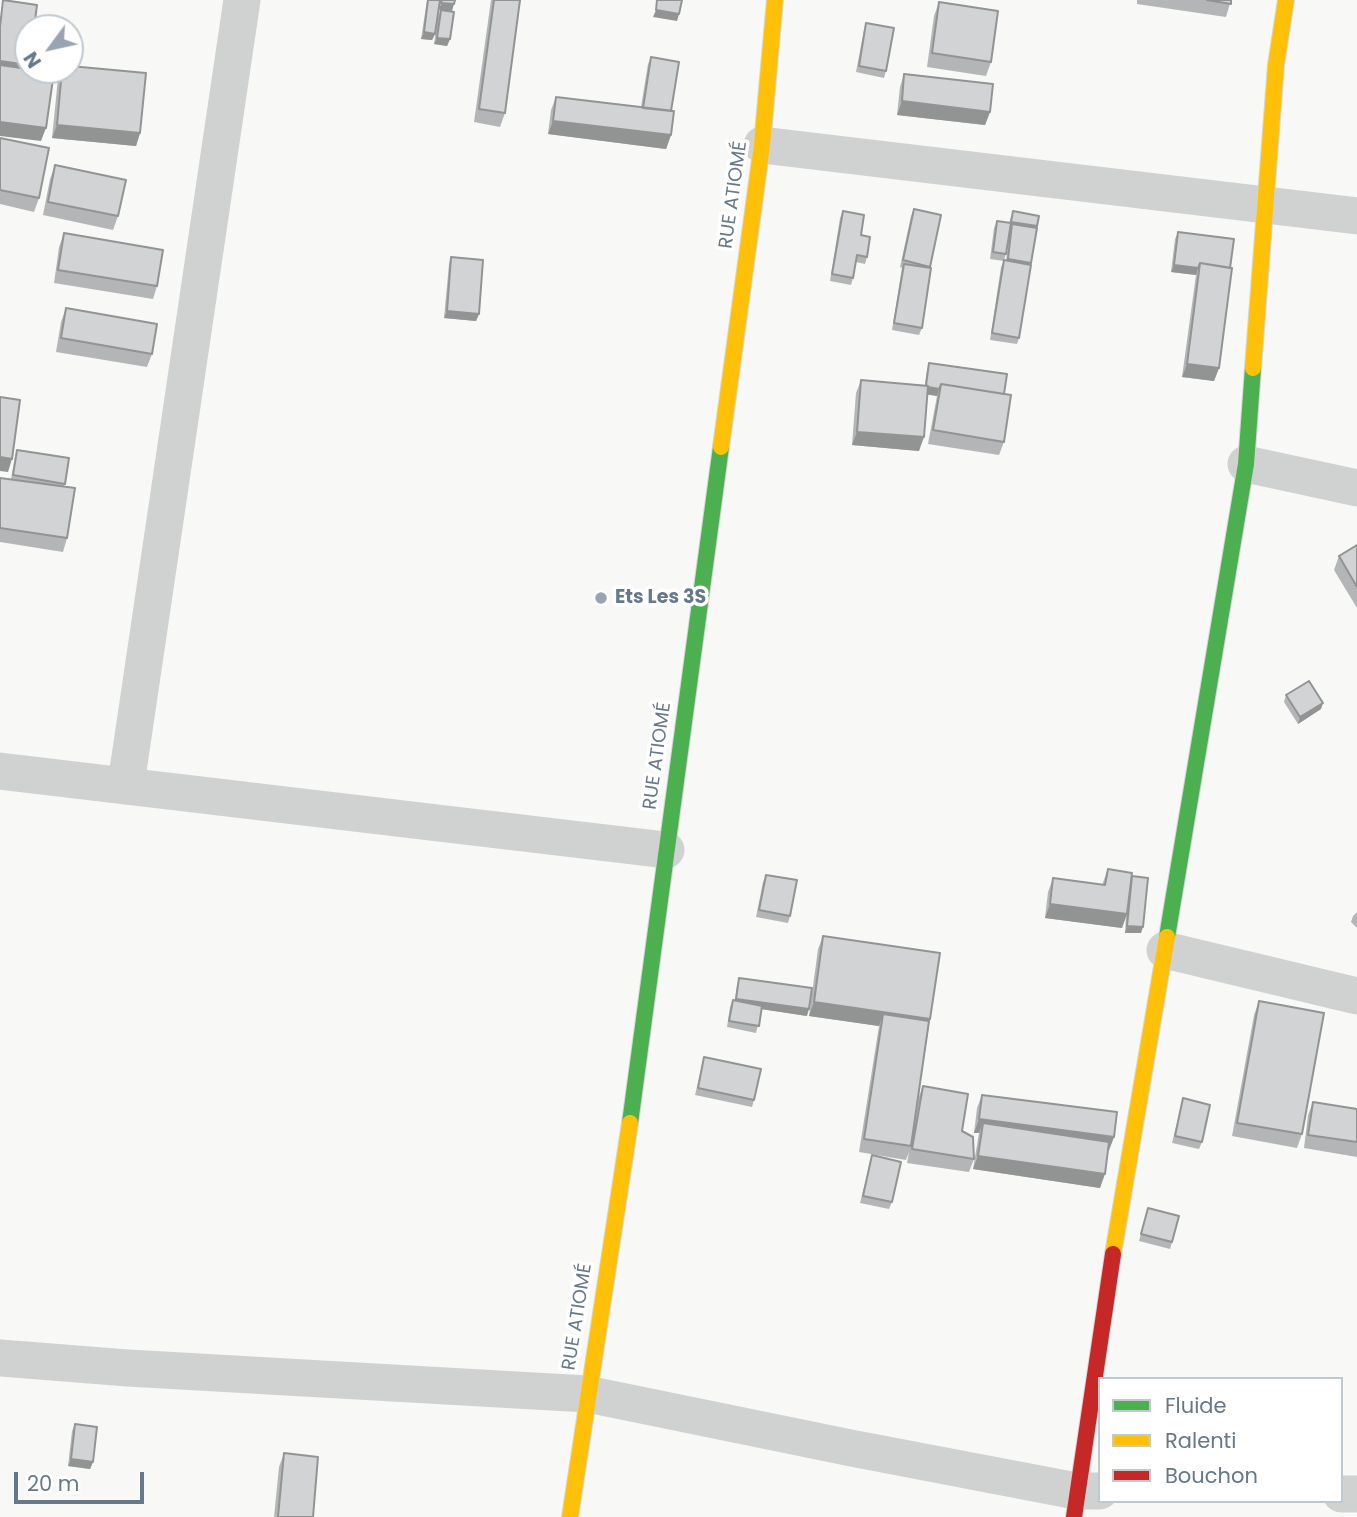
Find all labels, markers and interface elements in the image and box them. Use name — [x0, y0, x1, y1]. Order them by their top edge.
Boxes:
north arrow — [14, 14, 84, 84]
text: N — [17, 46, 48, 73]
street label: RUE ATIOMÉ — [715, 140, 753, 250]
place label: Ets Les 3S — [615, 587, 706, 609]
marker: Ets Les 3S — [593, 590, 609, 606]
street label: RUE ATIOMÉ — [639, 701, 677, 811]
street label: RUE ATIOMÉ — [558, 1262, 598, 1372]
legend — [1098, 1377, 1343, 1503]
text: Fluide — [1165, 1391, 1227, 1420]
text: Ralenti — [1165, 1426, 1236, 1455]
scale bar — [18, 1458, 147, 1502]
text: Bouchon — [1165, 1461, 1258, 1490]
text: 20 m — [27, 1469, 80, 1498]

